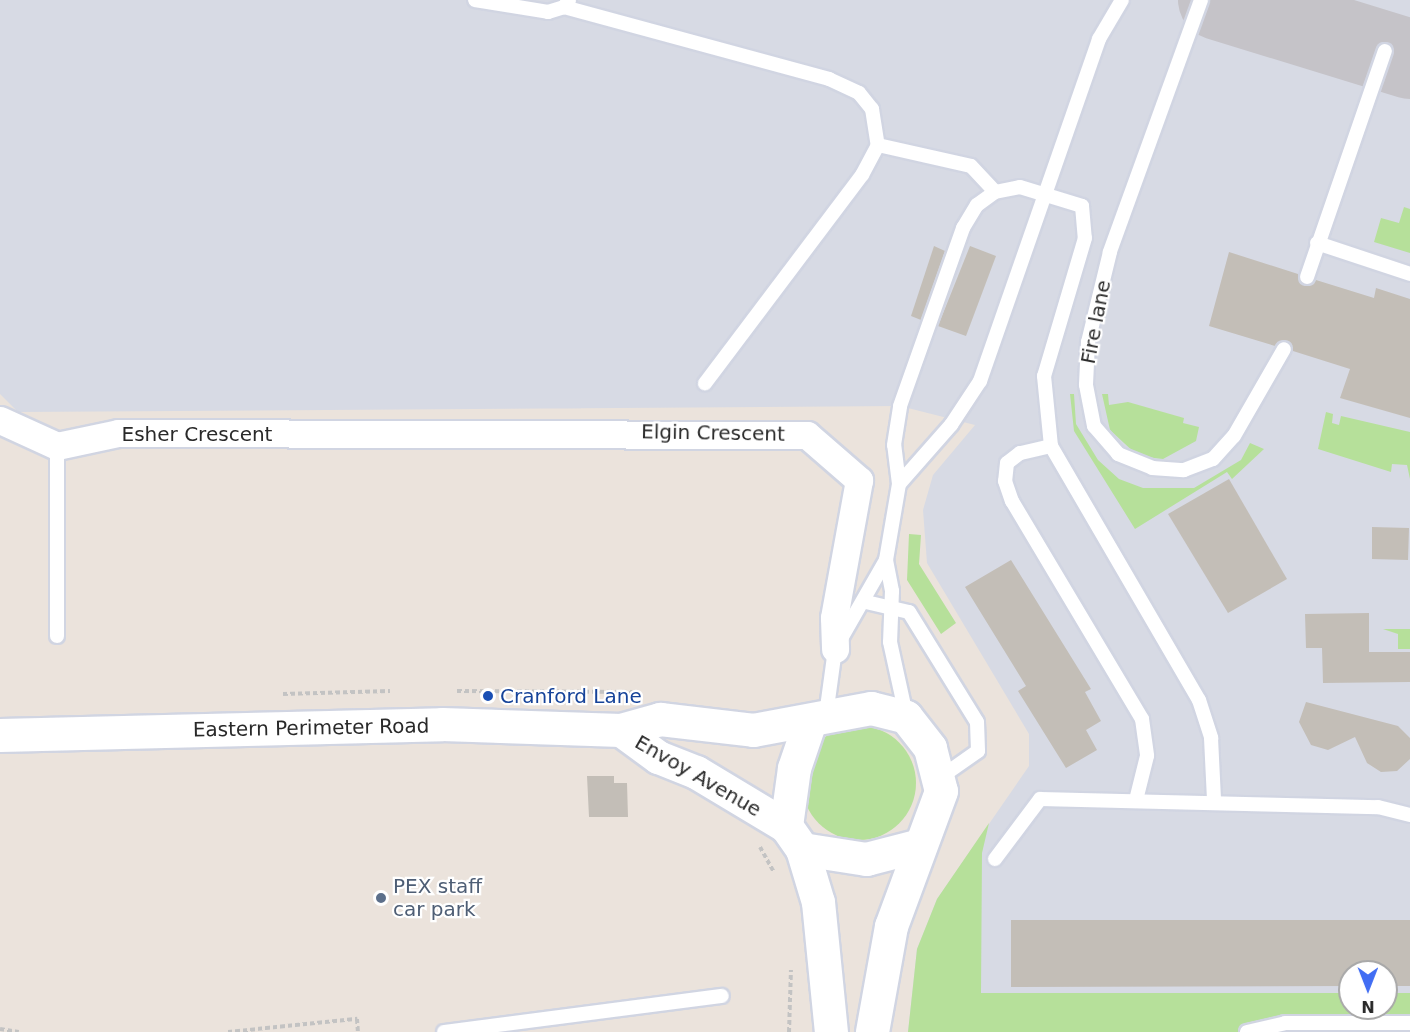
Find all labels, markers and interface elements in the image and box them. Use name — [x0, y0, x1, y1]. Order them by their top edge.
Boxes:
street label: Fire lane — [1076, 278, 1116, 366]
street label: Elgin Crescent — [641, 420, 785, 446]
street label: Esher Crescent — [122, 422, 272, 446]
place label: Cranford Lane — [500, 684, 642, 708]
marker: Cranford Lane — [481, 689, 495, 703]
street label: Eastern Perimeter Road — [193, 714, 429, 742]
street label: Envoy Avenue — [631, 730, 765, 822]
place label: PEX staff car park — [393, 874, 482, 921]
marker: PEX staff car park — [374, 891, 388, 905]
north arrow — [1338, 960, 1398, 1020]
text: N — [1361, 997, 1375, 1016]

